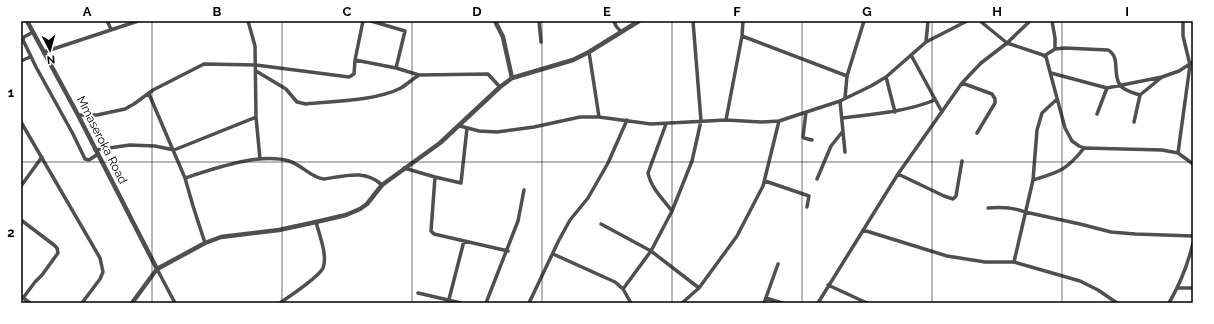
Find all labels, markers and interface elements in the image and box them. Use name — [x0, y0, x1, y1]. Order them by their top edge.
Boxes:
text: A — [83, 4, 92, 19]
text: B — [213, 4, 222, 19]
text: C — [343, 4, 352, 19]
text: D — [472, 4, 482, 19]
text: E — [603, 4, 611, 19]
text: F — [733, 4, 741, 19]
text: G — [862, 4, 872, 19]
text: H — [992, 4, 1002, 19]
text: I — [1125, 4, 1129, 19]
north arrow — [30, 30, 70, 70]
text: N — [46, 53, 56, 66]
text: 1 — [8, 85, 15, 100]
street label: Mmaseroka Road — [74, 94, 130, 186]
text: 2 — [7, 225, 15, 240]

